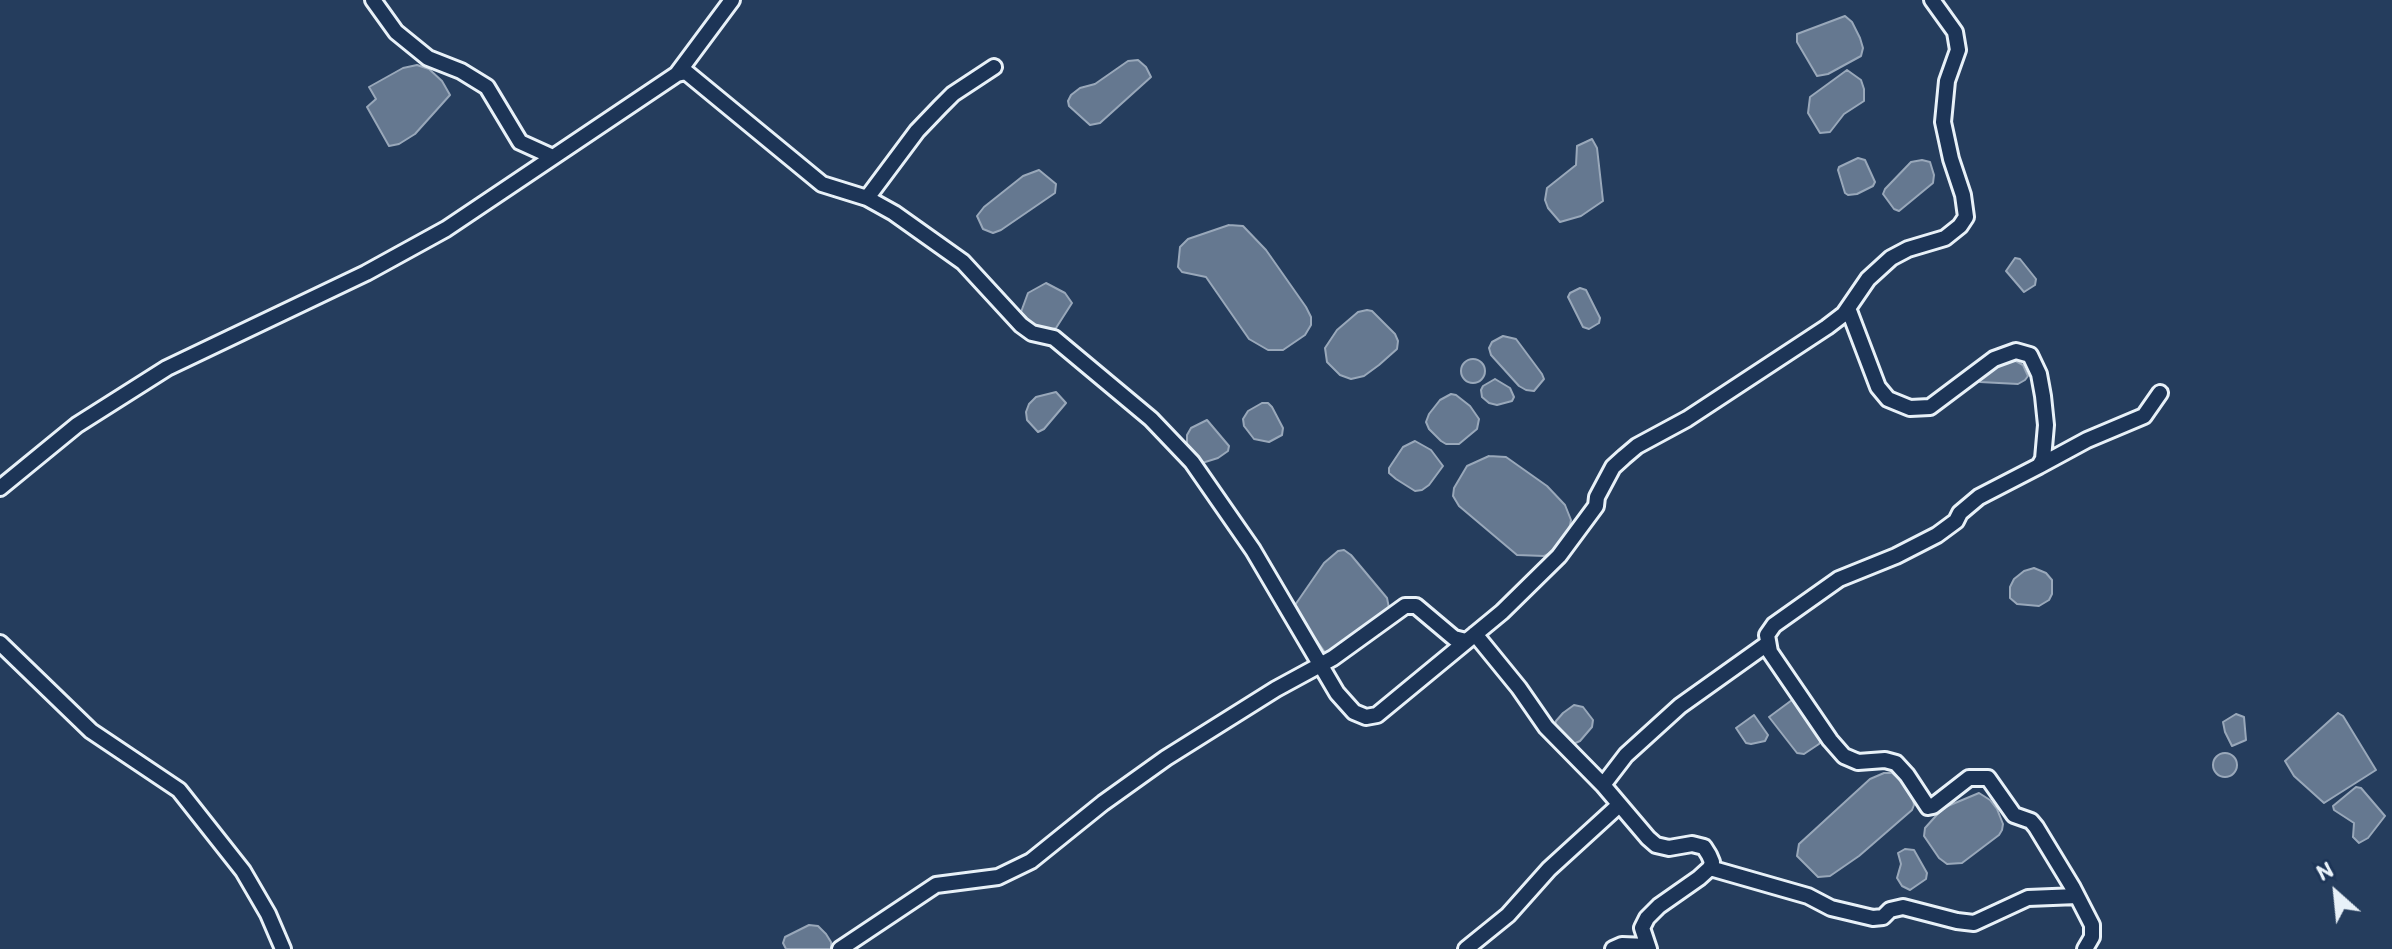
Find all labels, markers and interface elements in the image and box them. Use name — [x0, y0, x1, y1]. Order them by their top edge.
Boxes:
north arrow — [2296, 853, 2376, 933]
text: N — [2312, 856, 2338, 887]

